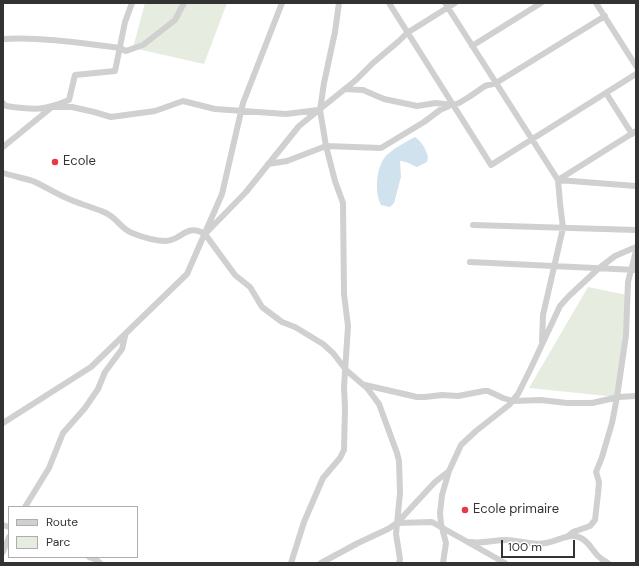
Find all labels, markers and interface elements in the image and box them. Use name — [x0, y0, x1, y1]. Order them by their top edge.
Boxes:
place label: Ecole — [63, 154, 96, 170]
marker: Ecole — [50, 157, 60, 167]
place label: Ecole primaire — [473, 502, 559, 518]
marker: Ecole primaire — [460, 505, 470, 515]
legend — [8, 506, 138, 558]
text: Route — [46, 514, 78, 530]
scale bar — [503, 532, 577, 558]
text: Parc — [46, 534, 70, 550]
text: 100 m — [508, 539, 542, 555]

